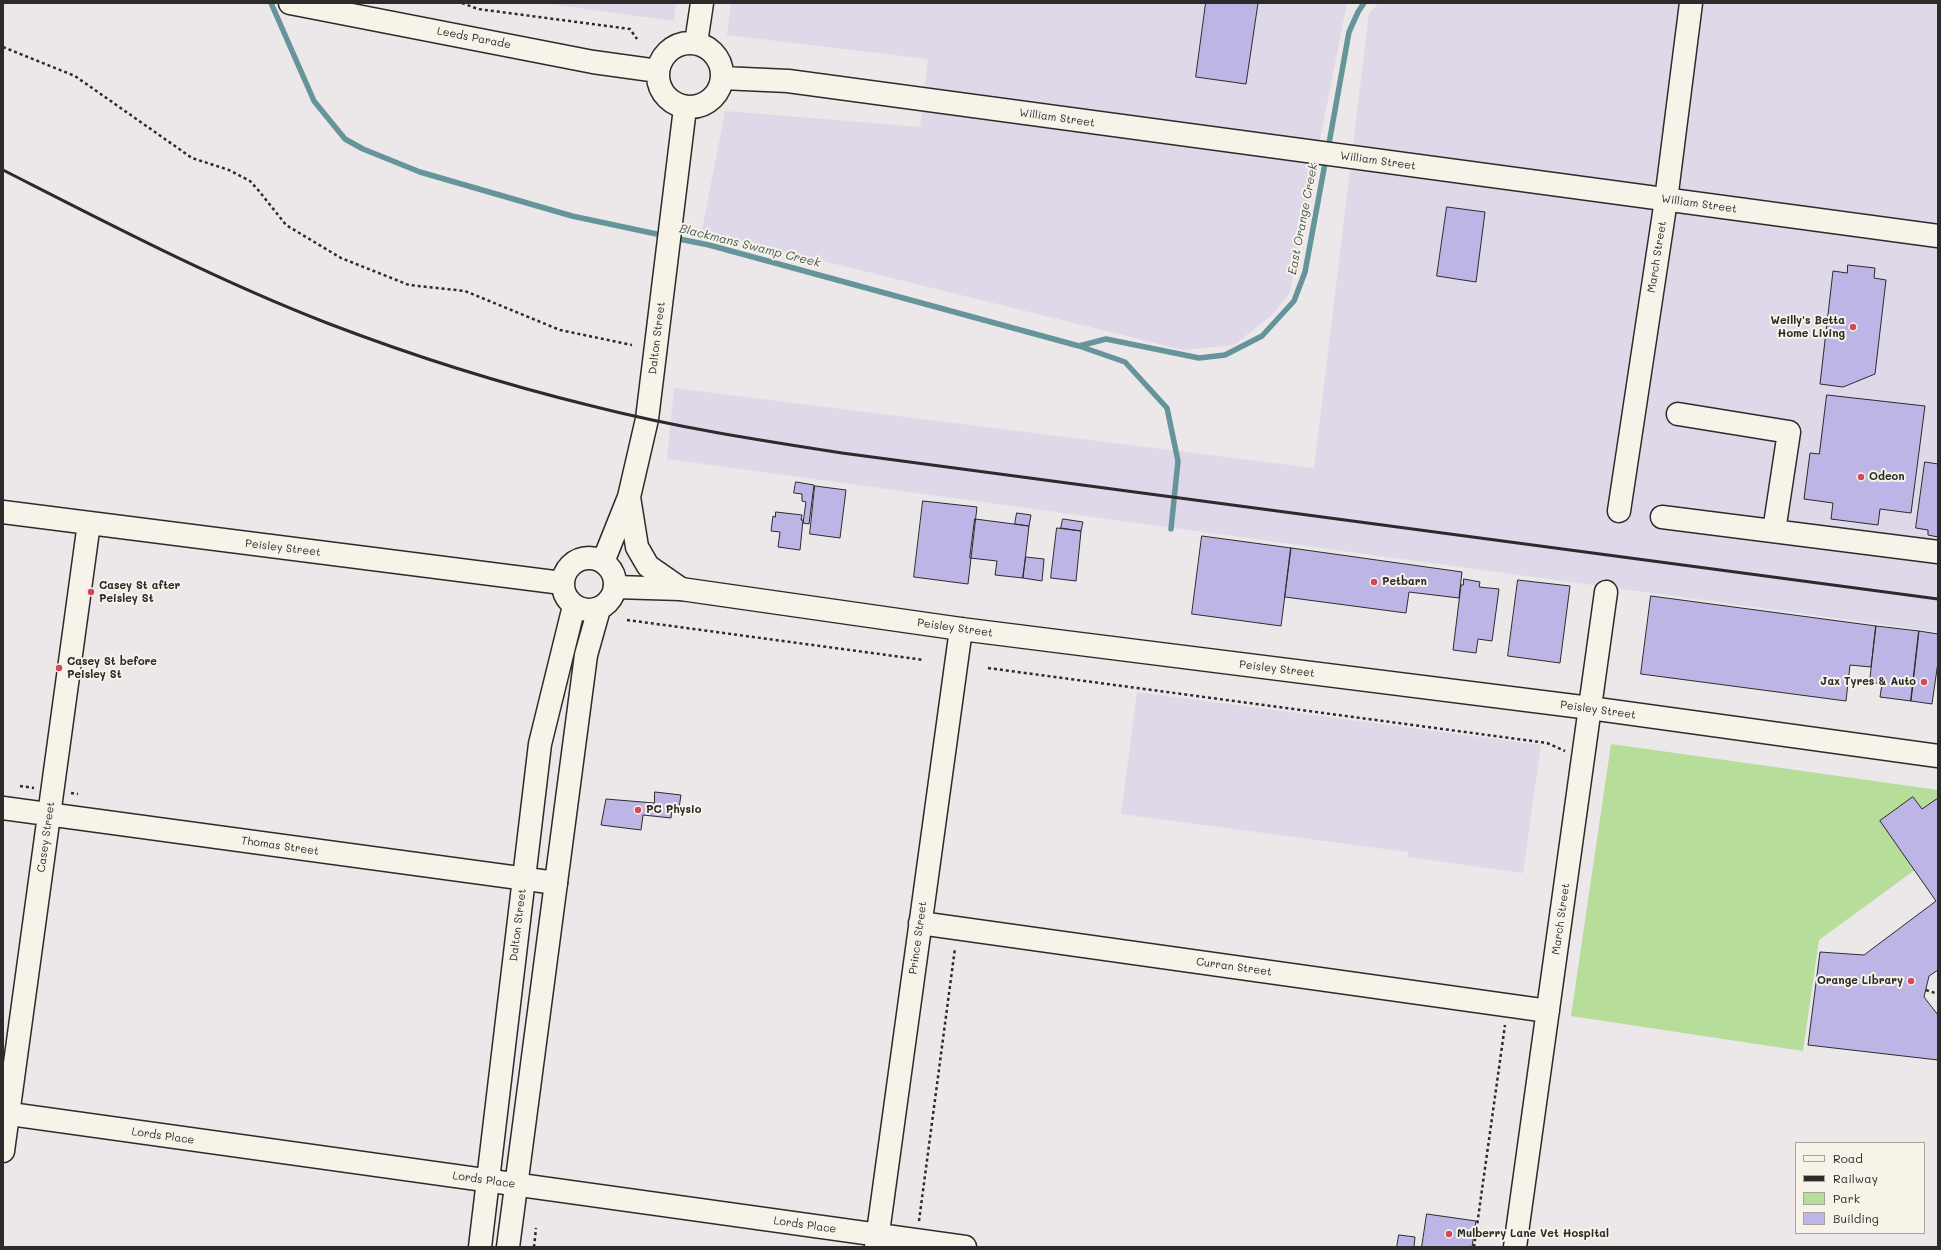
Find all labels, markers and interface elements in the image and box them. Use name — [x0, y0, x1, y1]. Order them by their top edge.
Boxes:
street label: Leeds Parade — [436, 24, 512, 52]
street label: William Street — [1018, 106, 1096, 130]
street label: William Street — [1339, 149, 1417, 173]
water label: East Orange Creek — [1285, 162, 1321, 276]
street label: William Street — [1660, 192, 1738, 216]
street label: March Street — [1645, 220, 1669, 294]
water label: Blackmans Swamp Creek — [678, 221, 822, 271]
street label: Dalton Street — [646, 301, 668, 375]
place label: Weilly's Betta Home Living — [1771, 314, 1845, 340]
marker: Weilly's Betta Home Living — [1848, 322, 1858, 332]
place label: Odeon — [1869, 470, 1904, 484]
marker: Odeon — [1856, 472, 1866, 482]
street label: Peisley Street — [244, 537, 322, 559]
place label: Petbarn — [1382, 575, 1427, 589]
marker: Petbarn — [1369, 577, 1379, 587]
place label: Casey St after Peisley St — [99, 579, 180, 605]
marker: Casey St after Peisley St — [86, 587, 96, 597]
street label: Peisley Street — [916, 616, 994, 640]
place label: Casey St before Peisley St — [67, 655, 157, 681]
street label: Peisley Street — [1238, 658, 1316, 680]
marker: Casey St before Peisley St — [54, 663, 64, 673]
place label: Jax Tyres & Auto — [1820, 675, 1916, 689]
marker: Jax Tyres & Auto — [1919, 677, 1929, 687]
street label: Peisley Street — [1559, 698, 1637, 722]
street label: Casey Street — [35, 801, 57, 873]
place label: PC Physio — [646, 803, 701, 817]
marker: PC Physio — [633, 805, 643, 815]
street label: Thomas Street — [240, 834, 320, 858]
street label: March Street — [1549, 882, 1573, 956]
street label: Dalton Street — [507, 888, 529, 962]
street label: Prince Street — [906, 901, 930, 975]
street label: Curran Street — [1195, 955, 1273, 979]
place label: Orange Library — [1817, 974, 1903, 988]
marker: Orange Library — [1906, 976, 1916, 986]
street label: Lords Place — [131, 1125, 195, 1147]
legend — [1795, 1142, 1925, 1234]
text: Road — [1833, 1150, 1863, 1166]
street label: Lords Place — [452, 1169, 516, 1191]
text: Railway — [1833, 1170, 1878, 1186]
text: Park — [1833, 1190, 1860, 1206]
text: Building — [1833, 1210, 1879, 1226]
street label: Lords Place — [773, 1214, 837, 1236]
place label: Mulberry Lane Vet Hospital — [1457, 1227, 1609, 1241]
marker: Mulberry Lane Vet Hospital — [1444, 1229, 1454, 1239]

